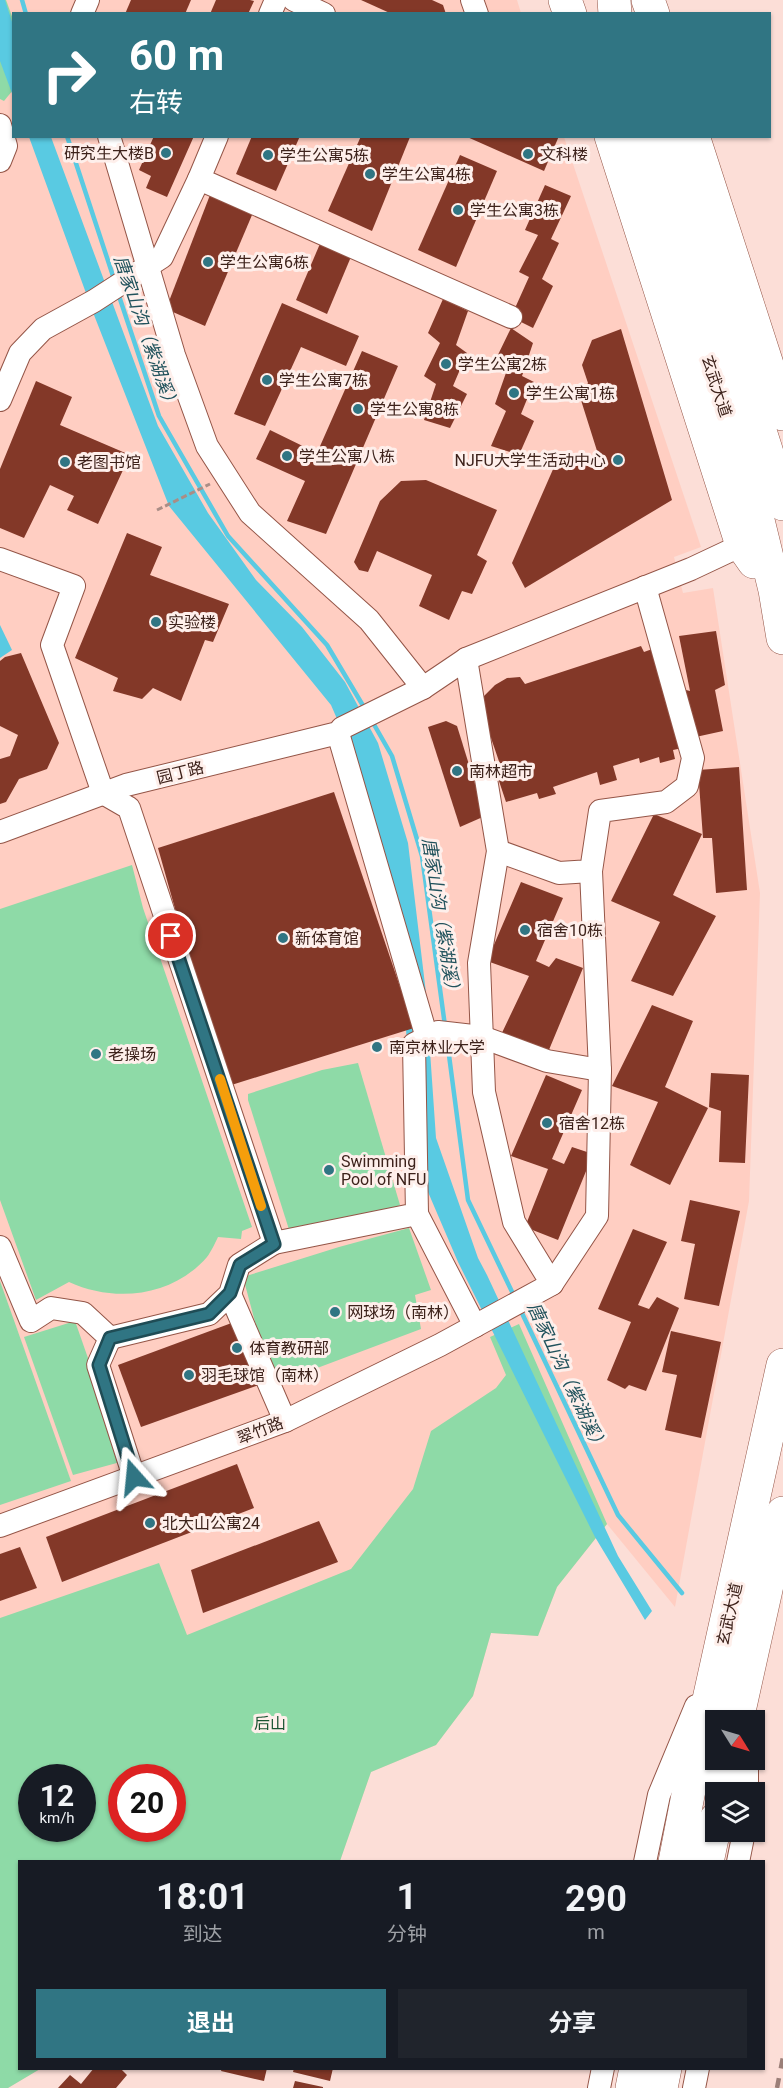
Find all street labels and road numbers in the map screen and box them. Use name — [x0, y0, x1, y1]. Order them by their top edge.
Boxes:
street label: 玄武大道 — [698, 353, 735, 420]
street label: 园丁路 — [155, 757, 206, 788]
street label: 翠竹路 — [234, 1413, 286, 1448]
street label: 玄武大道 — [713, 1581, 746, 1647]

